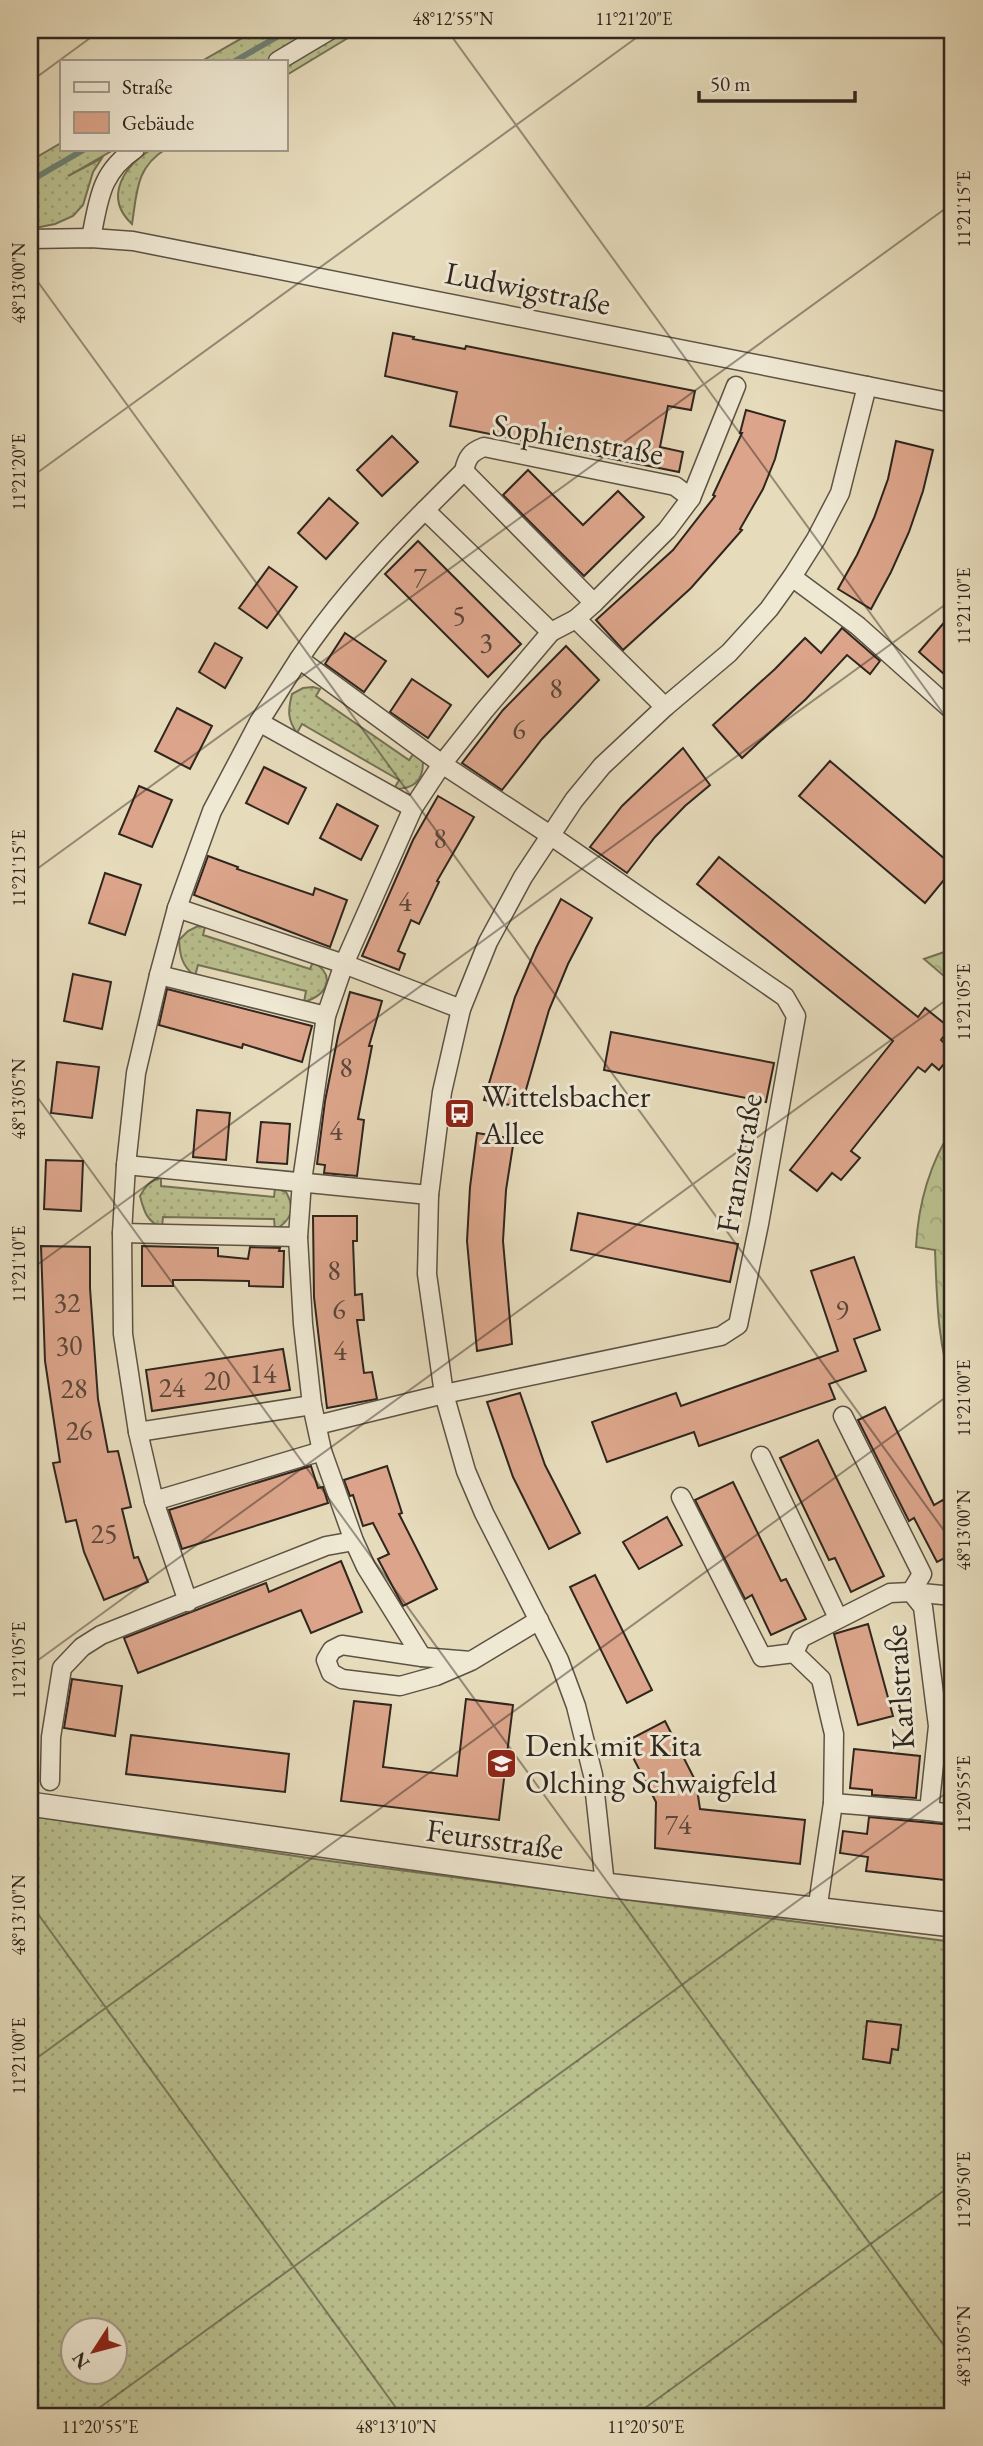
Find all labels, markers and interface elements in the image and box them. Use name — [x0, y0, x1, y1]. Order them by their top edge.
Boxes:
text: 48°12'55"N — [413, 7, 494, 30]
text: 11°21'20"E — [596, 7, 672, 30]
legend — [60, 60, 287, 150]
scale bar — [699, 60, 855, 104]
text: 50 m — [710, 70, 751, 97]
text: Straße — [122, 73, 173, 100]
text: Gebäude — [122, 109, 194, 136]
text: 11°21'15"E — [952, 171, 975, 247]
text: 48°13'00"N — [7, 242, 30, 323]
street label: Ludwigstraße — [442, 251, 614, 325]
street label: Sophienstraße — [489, 403, 667, 475]
text: 11°21'20"E — [7, 434, 30, 510]
house number: 7 — [413, 559, 427, 595]
text: 11°21'10"E — [952, 568, 975, 644]
house number: 5 — [452, 597, 466, 633]
house number: 3 — [479, 624, 493, 660]
house number: 8 — [549, 670, 563, 706]
house number: 6 — [512, 711, 526, 747]
house number: 8 — [433, 820, 447, 856]
text: 11°21'15"E — [7, 830, 30, 906]
house number: 4 — [398, 883, 412, 919]
text: 11°21'05"E — [952, 964, 975, 1040]
house number: 8 — [339, 1049, 353, 1085]
text: 48°13'05"N — [7, 1058, 30, 1139]
place label: Wittelsbacher Allee — [481, 1075, 651, 1154]
street label: Franzstraße — [706, 1090, 772, 1236]
bus stop icon: Wittelsbacher Allee — [442, 1097, 476, 1131]
house number: 4 — [329, 1112, 343, 1148]
text: 11°21'10"E — [7, 1226, 30, 1302]
house number: 8 — [327, 1252, 341, 1288]
house number: 32 — [54, 1284, 81, 1320]
house number: 6 — [332, 1291, 346, 1327]
house number: 9 — [835, 1291, 849, 1327]
house number: 30 — [56, 1327, 82, 1363]
house number: 4 — [333, 1332, 347, 1368]
house number: 14 — [250, 1355, 277, 1391]
text: 11°21'00"E — [952, 1360, 975, 1436]
house number: 20 — [204, 1362, 230, 1398]
house number: 24 — [159, 1369, 186, 1405]
house number: 28 — [61, 1370, 87, 1406]
house number: 26 — [66, 1412, 92, 1448]
text: 48°13'00"N — [952, 1489, 975, 1570]
house number: 25 — [91, 1515, 117, 1551]
text: 11°21'05"E — [7, 1622, 30, 1698]
street label: Karlstraße — [874, 1623, 924, 1751]
place label: Denk mit Kita Olching Schwaigfeld — [525, 1724, 778, 1803]
school or university icon: Denk mit Kita Olching Schwaigfeld — [485, 1746, 519, 1780]
text: 11°20'55"E — [952, 1756, 975, 1832]
house number: 74 — [665, 1806, 692, 1842]
street label: Feursstraße — [424, 1809, 566, 1869]
text: 48°13'10"N — [7, 1874, 30, 1955]
text: 11°21'00"E — [7, 2018, 30, 2094]
text: 11°20'50"E — [952, 2152, 975, 2228]
text: 48°13'05"N — [952, 2305, 975, 2386]
north arrow — [60, 2316, 130, 2386]
text: N — [66, 2347, 95, 2374]
text: 11°20'55"E — [62, 2415, 138, 2438]
text: 48°13'10"N — [356, 2415, 437, 2438]
text: 11°20'50"E — [608, 2415, 684, 2438]

